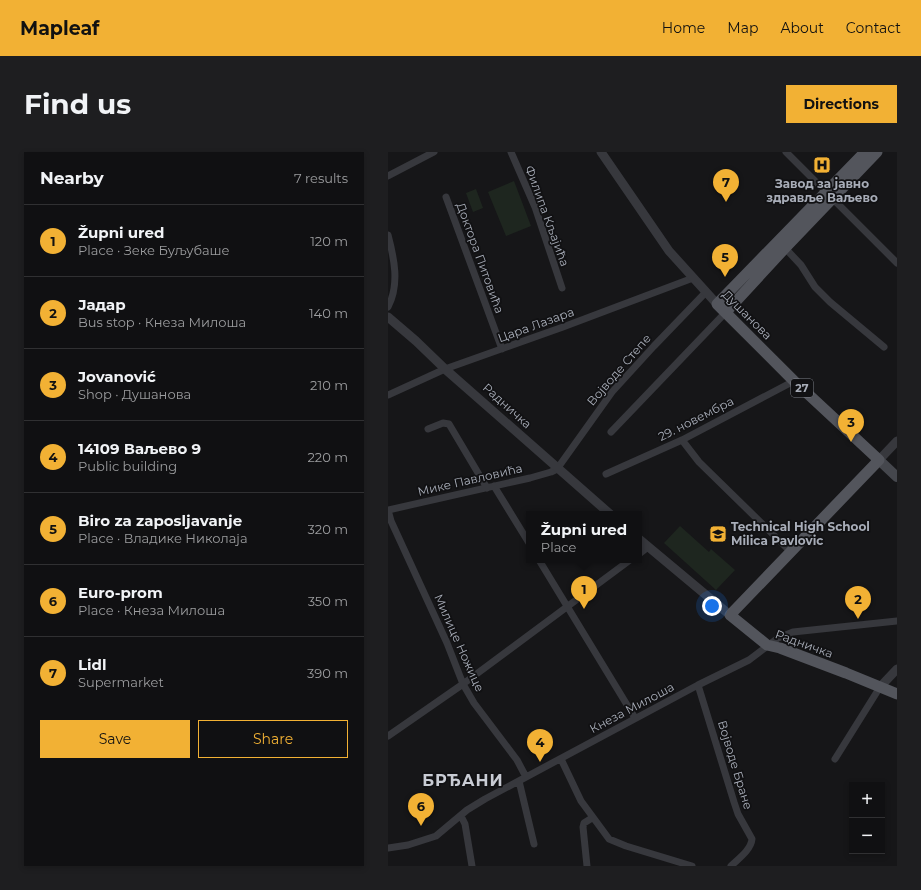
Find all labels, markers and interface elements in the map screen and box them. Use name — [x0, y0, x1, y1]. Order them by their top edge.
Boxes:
text: Mapleaf — [20, 17, 99, 40]
text: Home — [662, 19, 705, 37]
text: Map — [727, 19, 758, 37]
text: About — [780, 19, 824, 37]
text: Contact — [846, 19, 901, 37]
button: Directions — [786, 85, 897, 123]
text: Find us — [24, 87, 131, 121]
hospital icon: Завод за јавно здравље Ваљево — [812, 155, 832, 175]
street label: Филипа Кљајића — [522, 163, 573, 268]
text: Nearby — [40, 168, 104, 188]
pin: 7 — [713, 169, 739, 202]
text: 7 results — [294, 170, 348, 186]
place label: Завод за јавно здравље Ваљево — [766, 176, 878, 205]
street label: Доктора Питовића — [453, 200, 508, 315]
text: Župni ured — [78, 223, 164, 242]
text: 1 — [50, 233, 56, 249]
text: 120 m — [310, 233, 348, 249]
text: Place · Зеке Буљубаше — [78, 242, 230, 258]
pin: 5 — [712, 244, 738, 277]
street label: Душанова — [719, 287, 775, 343]
text: Јадар — [78, 295, 126, 314]
street label: Цара Лазара — [496, 304, 576, 345]
text: 2 — [49, 305, 57, 321]
text: 140 m — [309, 305, 348, 321]
text: Bus stop · Кнеза Милоша — [78, 314, 246, 330]
street label: Војводе Степе — [583, 331, 654, 409]
text: Jovanović — [78, 367, 156, 386]
text: 3 — [49, 377, 57, 393]
text: 210 m — [310, 377, 348, 393]
road number: 27 — [791, 379, 813, 397]
street label: Радничка — [480, 380, 535, 431]
text: Shop · Душанова — [78, 386, 191, 402]
street label: 29. новембра — [656, 393, 736, 444]
pin: 3 — [838, 409, 864, 442]
text: 14109 Ваљево 9 — [78, 439, 201, 458]
text: 4 — [49, 449, 57, 465]
text: 220 m — [307, 449, 348, 465]
text: Public building — [78, 458, 177, 474]
street label: Мике Павловића — [416, 460, 524, 499]
text: Biro za zaposljavanje — [78, 511, 242, 530]
popup — [526, 511, 642, 563]
place label: Technical High School Milica Pavlovic — [731, 519, 870, 548]
text: Župni ured — [541, 520, 627, 539]
text: 5 — [49, 521, 57, 537]
text: 320 m — [308, 521, 348, 537]
school or university icon: Technical High School Milica Pavlovic — [708, 524, 728, 544]
text: Place · Владике Николаја — [78, 530, 247, 546]
text: Place — [541, 539, 576, 555]
pin: 1 — [571, 576, 597, 609]
text: Euro-prom — [78, 583, 163, 602]
pin: 2 — [845, 586, 871, 619]
street label: Милице Ножице — [431, 592, 488, 694]
text: 6 — [49, 593, 57, 609]
text: 350 m — [308, 593, 348, 609]
your location — [702, 596, 722, 616]
text: Place · Кнеза Милоша — [78, 602, 225, 618]
street label: Радничка — [773, 626, 835, 661]
text: Lidl — [78, 655, 106, 674]
text: 7 — [49, 665, 57, 681]
text: 390 m — [307, 665, 348, 681]
text: Supermarket — [78, 674, 164, 690]
street label: Кнеза Милоша — [587, 679, 677, 736]
street label: Војводе Бране — [715, 718, 756, 811]
button: Save — [40, 720, 190, 758]
button: Share — [198, 720, 348, 758]
pin: 4 — [527, 729, 553, 762]
district label: БРЂАНИ — [422, 771, 504, 790]
map controls — [849, 782, 885, 854]
button: + — [849, 782, 885, 818]
pin: 6 — [408, 793, 434, 826]
button: − — [849, 818, 885, 854]

